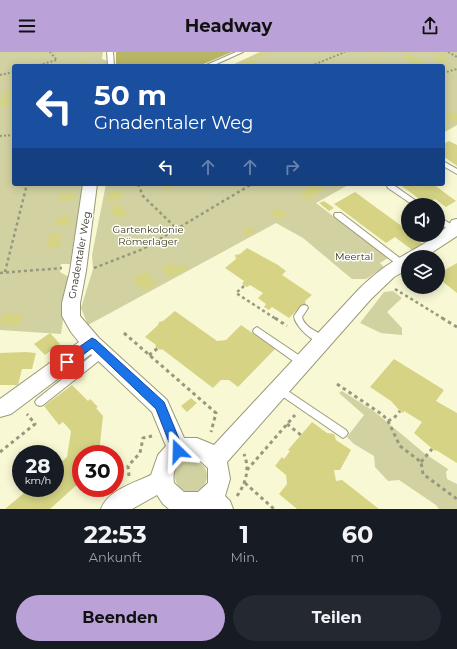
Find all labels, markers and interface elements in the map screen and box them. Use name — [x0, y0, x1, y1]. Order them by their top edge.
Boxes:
icon: menu — [16, 15, 38, 37]
text: Headway — [185, 15, 272, 37]
icon: share — [419, 15, 441, 37]
text: 50 m — [94, 78, 167, 112]
icon: left — [28, 80, 80, 132]
text: Gnadentaler Weg — [94, 112, 253, 134]
icon: left — [155, 156, 177, 178]
icon: ahead — [197, 156, 219, 178]
icon: ahead — [239, 156, 261, 178]
icon: right — [281, 156, 303, 178]
map controls — [401, 198, 445, 294]
button: sound — [401, 198, 445, 242]
street label: Gnadentaler Weg — [65, 210, 94, 300]
park label: Gartenkolonie Römerlager — [113, 223, 183, 248]
park label: Meertal — [335, 250, 373, 263]
button: layers — [401, 250, 445, 294]
pin — [50, 345, 84, 379]
icon: arrive — [56, 351, 78, 373]
position arrow — [157, 430, 199, 472]
speed limit sign: 30 — [72, 445, 124, 497]
text: 28 — [26, 454, 51, 478]
text: km/h — [25, 474, 51, 487]
text: 22:53 — [84, 520, 147, 549]
text: 1 — [239, 520, 249, 549]
text: 60 — [342, 520, 373, 549]
text: Ankunft — [89, 549, 142, 565]
text: Min. — [230, 549, 258, 565]
text: m — [351, 549, 364, 565]
button: Beenden — [16, 595, 225, 641]
button: Teilen — [233, 595, 441, 641]

